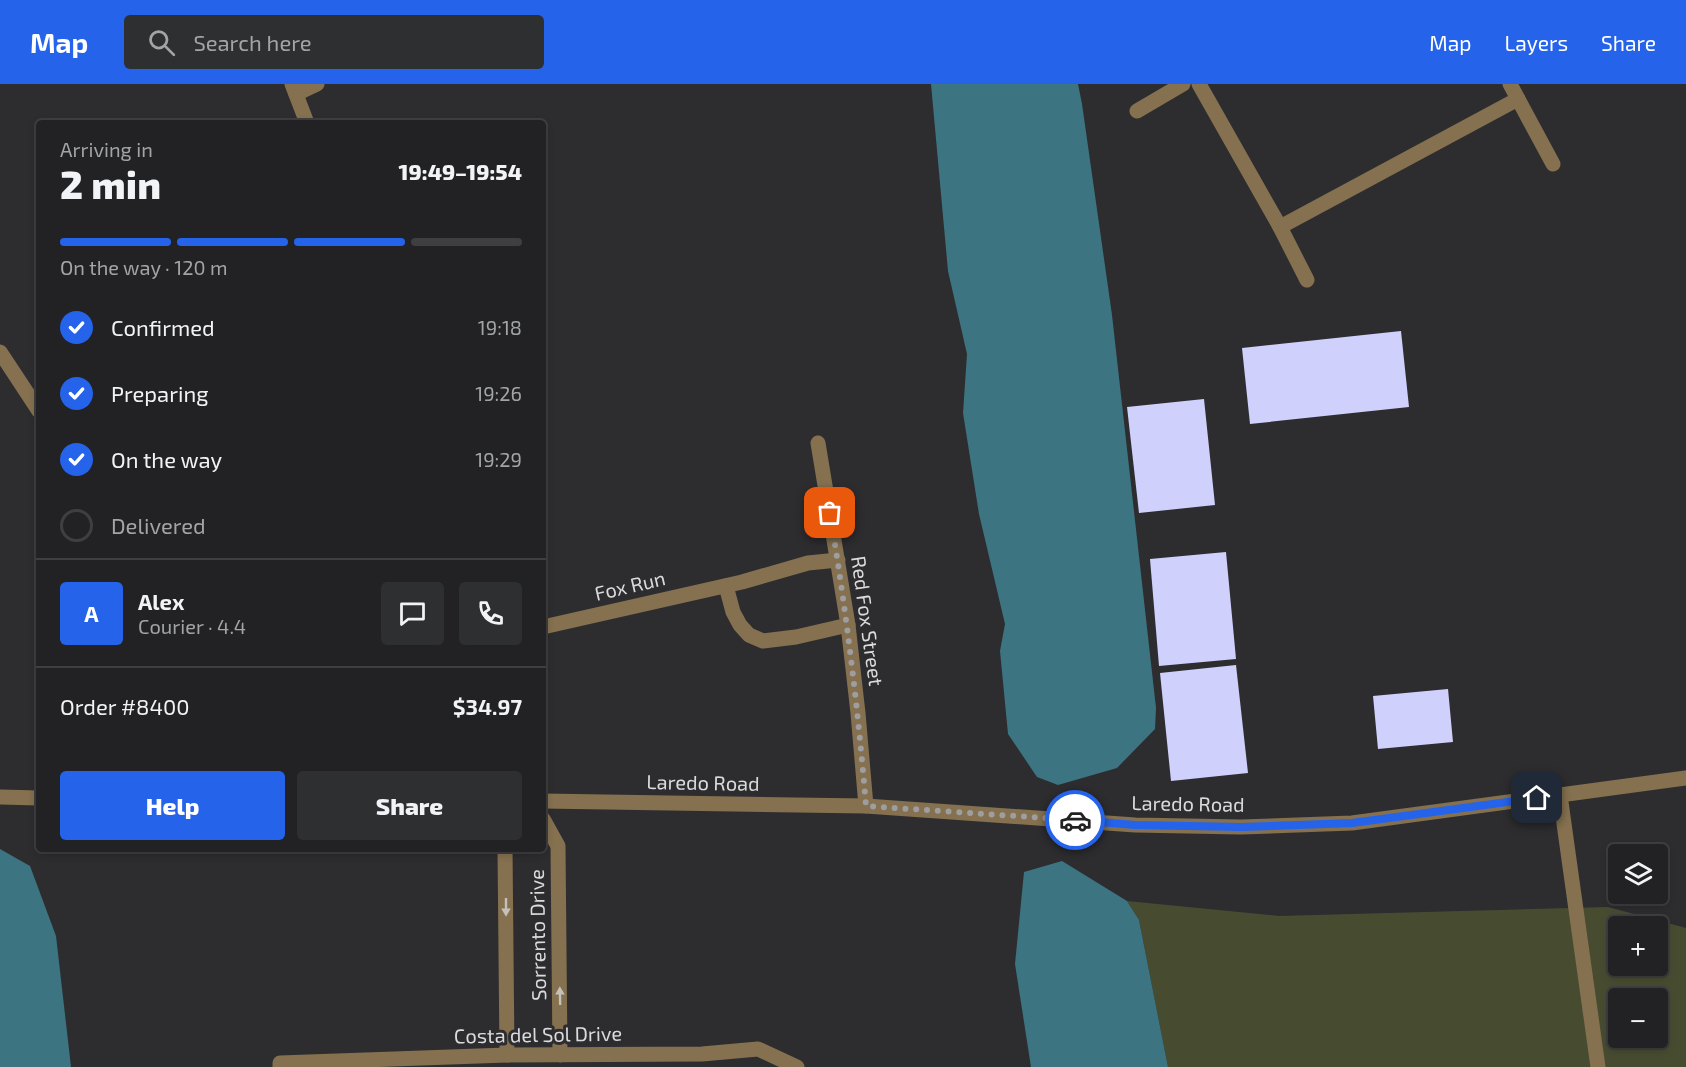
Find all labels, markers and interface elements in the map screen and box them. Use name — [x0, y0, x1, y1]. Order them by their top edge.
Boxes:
search box — [124, 15, 544, 69]
text: Map — [30, 25, 88, 59]
icon: search — [145, 26, 178, 59]
text: Search here — [193, 29, 312, 55]
text: Map — [1429, 30, 1471, 55]
text: Layers — [1504, 30, 1568, 55]
text: Share — [1601, 30, 1656, 55]
text: Arriving in — [60, 137, 153, 161]
text: 19:49–19:54 — [399, 158, 522, 184]
text: 2 min — [60, 160, 161, 207]
text: On the way · 120 m — [60, 255, 228, 279]
icon: check — [60, 311, 93, 344]
text: Confirmed — [111, 314, 215, 340]
text: 19:18 — [478, 315, 522, 339]
icon: check — [60, 377, 93, 410]
text: Preparing — [111, 380, 209, 406]
text: 19:26 — [475, 381, 522, 405]
icon: check — [60, 443, 93, 476]
text: On the way — [111, 446, 222, 472]
text: 19:29 — [475, 447, 522, 471]
pin — [804, 487, 855, 538]
icon: bag — [813, 496, 846, 529]
text: Delivered — [111, 512, 206, 538]
street label: Red Fox Street — [847, 554, 889, 688]
street label: Fox Run — [592, 565, 668, 605]
button: chat — [381, 582, 444, 645]
button: phone — [459, 582, 522, 645]
text: Alex — [138, 588, 184, 614]
text: A — [84, 600, 99, 626]
text: Courier · 4.4 — [138, 614, 246, 638]
text: Order #8400 — [60, 693, 189, 719]
text: $34.97 — [453, 693, 522, 719]
street label: Laredo Road — [646, 769, 760, 795]
button: Help — [60, 771, 285, 840]
button: Share — [297, 771, 522, 840]
pin — [1511, 772, 1562, 823]
icon: home — [1520, 781, 1553, 814]
courier — [1045, 790, 1105, 850]
street label: Laredo Road — [1131, 790, 1245, 816]
icon: car — [1059, 804, 1092, 837]
map controls — [1608, 844, 1668, 1048]
button: layers — [1608, 844, 1668, 904]
street label: Sorrento Drive — [524, 869, 550, 1001]
one-way arrow — [501, 898, 511, 917]
button: + — [1608, 916, 1668, 976]
one-way arrow — [555, 987, 565, 1006]
button: − — [1608, 988, 1668, 1048]
street label: Costa del Sol Drive — [454, 1021, 622, 1047]

